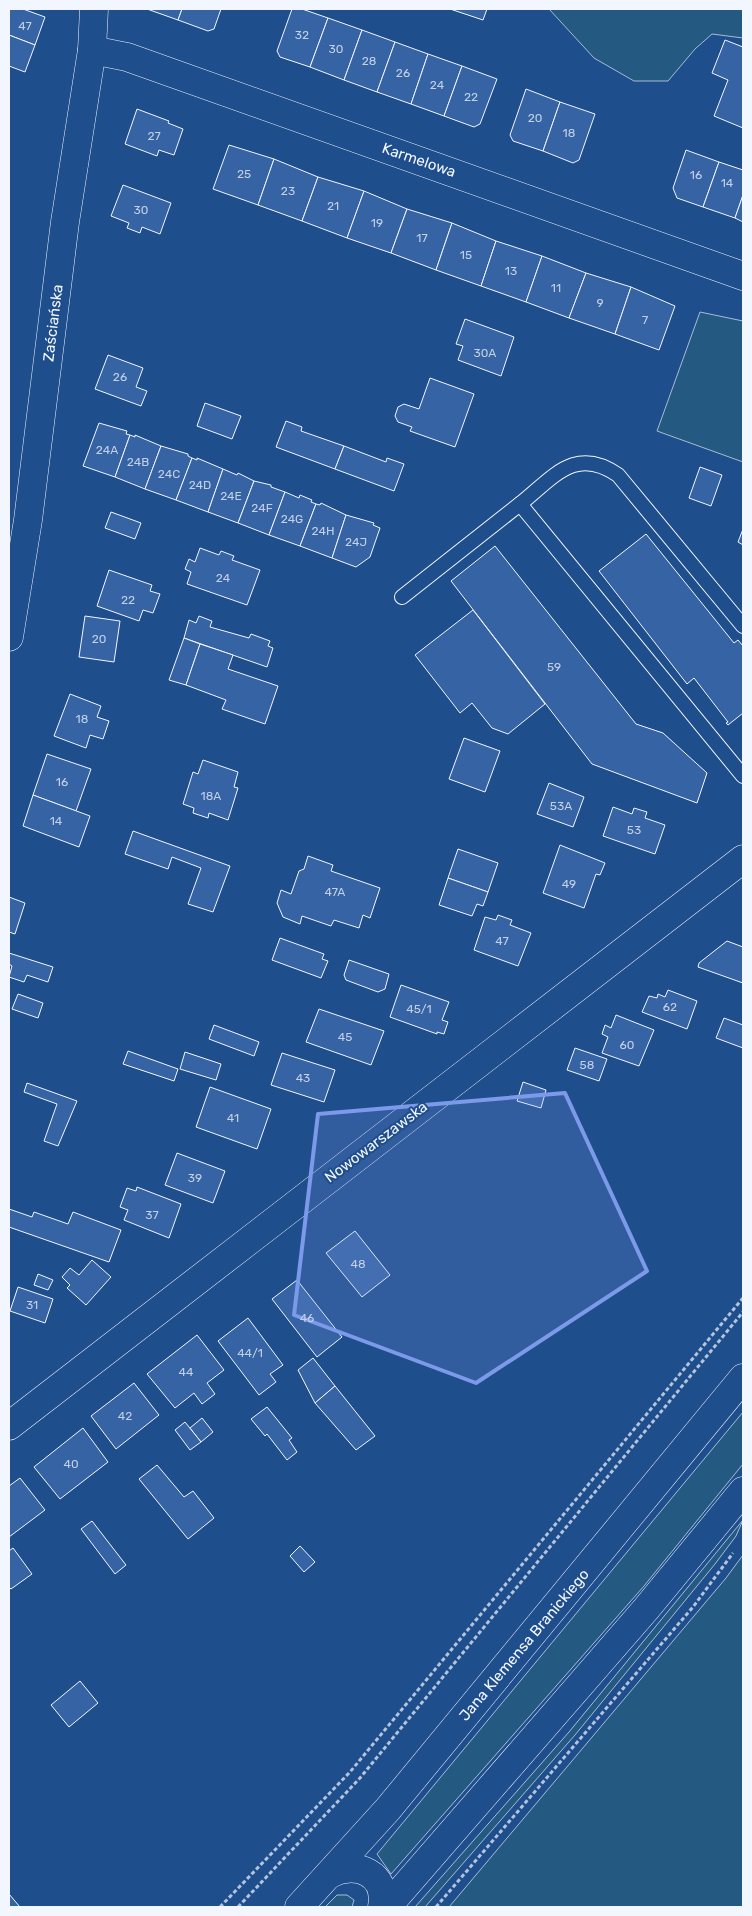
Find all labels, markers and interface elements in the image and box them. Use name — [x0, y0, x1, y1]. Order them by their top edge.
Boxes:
house number: 47 — [18, 19, 32, 33]
house number: 32 — [295, 28, 309, 42]
house number: 30 — [329, 42, 343, 56]
house number: 28 — [362, 54, 376, 68]
house number: 26 — [396, 66, 410, 80]
house number: 24 — [430, 78, 445, 92]
house number: 22 — [464, 90, 478, 104]
house number: 20 — [528, 111, 542, 125]
house number: 18 — [563, 126, 575, 140]
house number: 27 — [147, 129, 161, 143]
street label: Karmelowa — [380, 139, 458, 181]
house number: 25 — [237, 167, 251, 181]
house number: 16 — [690, 168, 702, 182]
house number: 14 — [721, 176, 734, 190]
house number: 23 — [281, 184, 295, 198]
house number: 21 — [327, 199, 339, 213]
house number: 30 — [134, 203, 148, 217]
house number: 19 — [371, 216, 383, 230]
house number: 17 — [416, 231, 428, 245]
house number: 15 — [460, 248, 472, 262]
house number: 13 — [505, 264, 517, 278]
house number: 11 — [551, 281, 561, 295]
street label: Zaściańska — [39, 283, 67, 363]
house number: 9 — [596, 296, 604, 310]
house number: 7 — [642, 313, 648, 327]
house number: 30A — [474, 346, 496, 360]
house number: 26 — [113, 370, 127, 384]
house number: 24A — [96, 443, 118, 457]
house number: 24B — [127, 455, 149, 469]
house number: 24C — [158, 467, 180, 481]
house number: 24D — [189, 478, 211, 492]
house number: 24E — [220, 489, 242, 503]
house number: 24F — [251, 501, 273, 515]
house number: 24G — [281, 512, 303, 526]
house number: 24H — [312, 524, 334, 538]
house number: 24J — [345, 535, 367, 549]
house number: 24 — [216, 571, 231, 585]
house number: 22 — [121, 593, 135, 607]
house number: 20 — [92, 632, 106, 646]
house number: 59 — [547, 660, 561, 674]
house number: 18 — [76, 712, 88, 726]
house number: 16 — [56, 775, 68, 789]
house number: 18A — [201, 789, 221, 803]
house number: 53A — [550, 799, 572, 813]
house number: 14 — [50, 814, 63, 828]
house number: 53 — [627, 823, 641, 837]
house number: 49 — [562, 877, 576, 891]
house number: 47A — [325, 885, 345, 899]
house number: 47 — [495, 934, 509, 948]
house number: 62 — [663, 1000, 677, 1014]
house number: 45/1 — [406, 1002, 432, 1016]
house number: 45 — [338, 1030, 352, 1044]
house number: 60 — [620, 1038, 634, 1052]
house number: 58 — [580, 1058, 594, 1072]
house number: 43 — [296, 1071, 310, 1085]
street label: Nowowarszawska — [321, 1098, 431, 1186]
house number: 41 — [227, 1111, 239, 1125]
house number: 39 — [188, 1171, 202, 1185]
house number: 37 — [145, 1208, 159, 1222]
house number: 48 — [350, 1257, 366, 1271]
house number: 31 — [26, 1298, 38, 1312]
house number: 46 — [300, 1311, 314, 1325]
house number: 44/1 — [237, 1346, 263, 1360]
house number: 44 — [179, 1365, 194, 1379]
house number: 42 — [118, 1409, 132, 1423]
house number: 40 — [63, 1457, 79, 1471]
street label: Jana Klemensa Branickiego — [455, 1565, 593, 1725]

